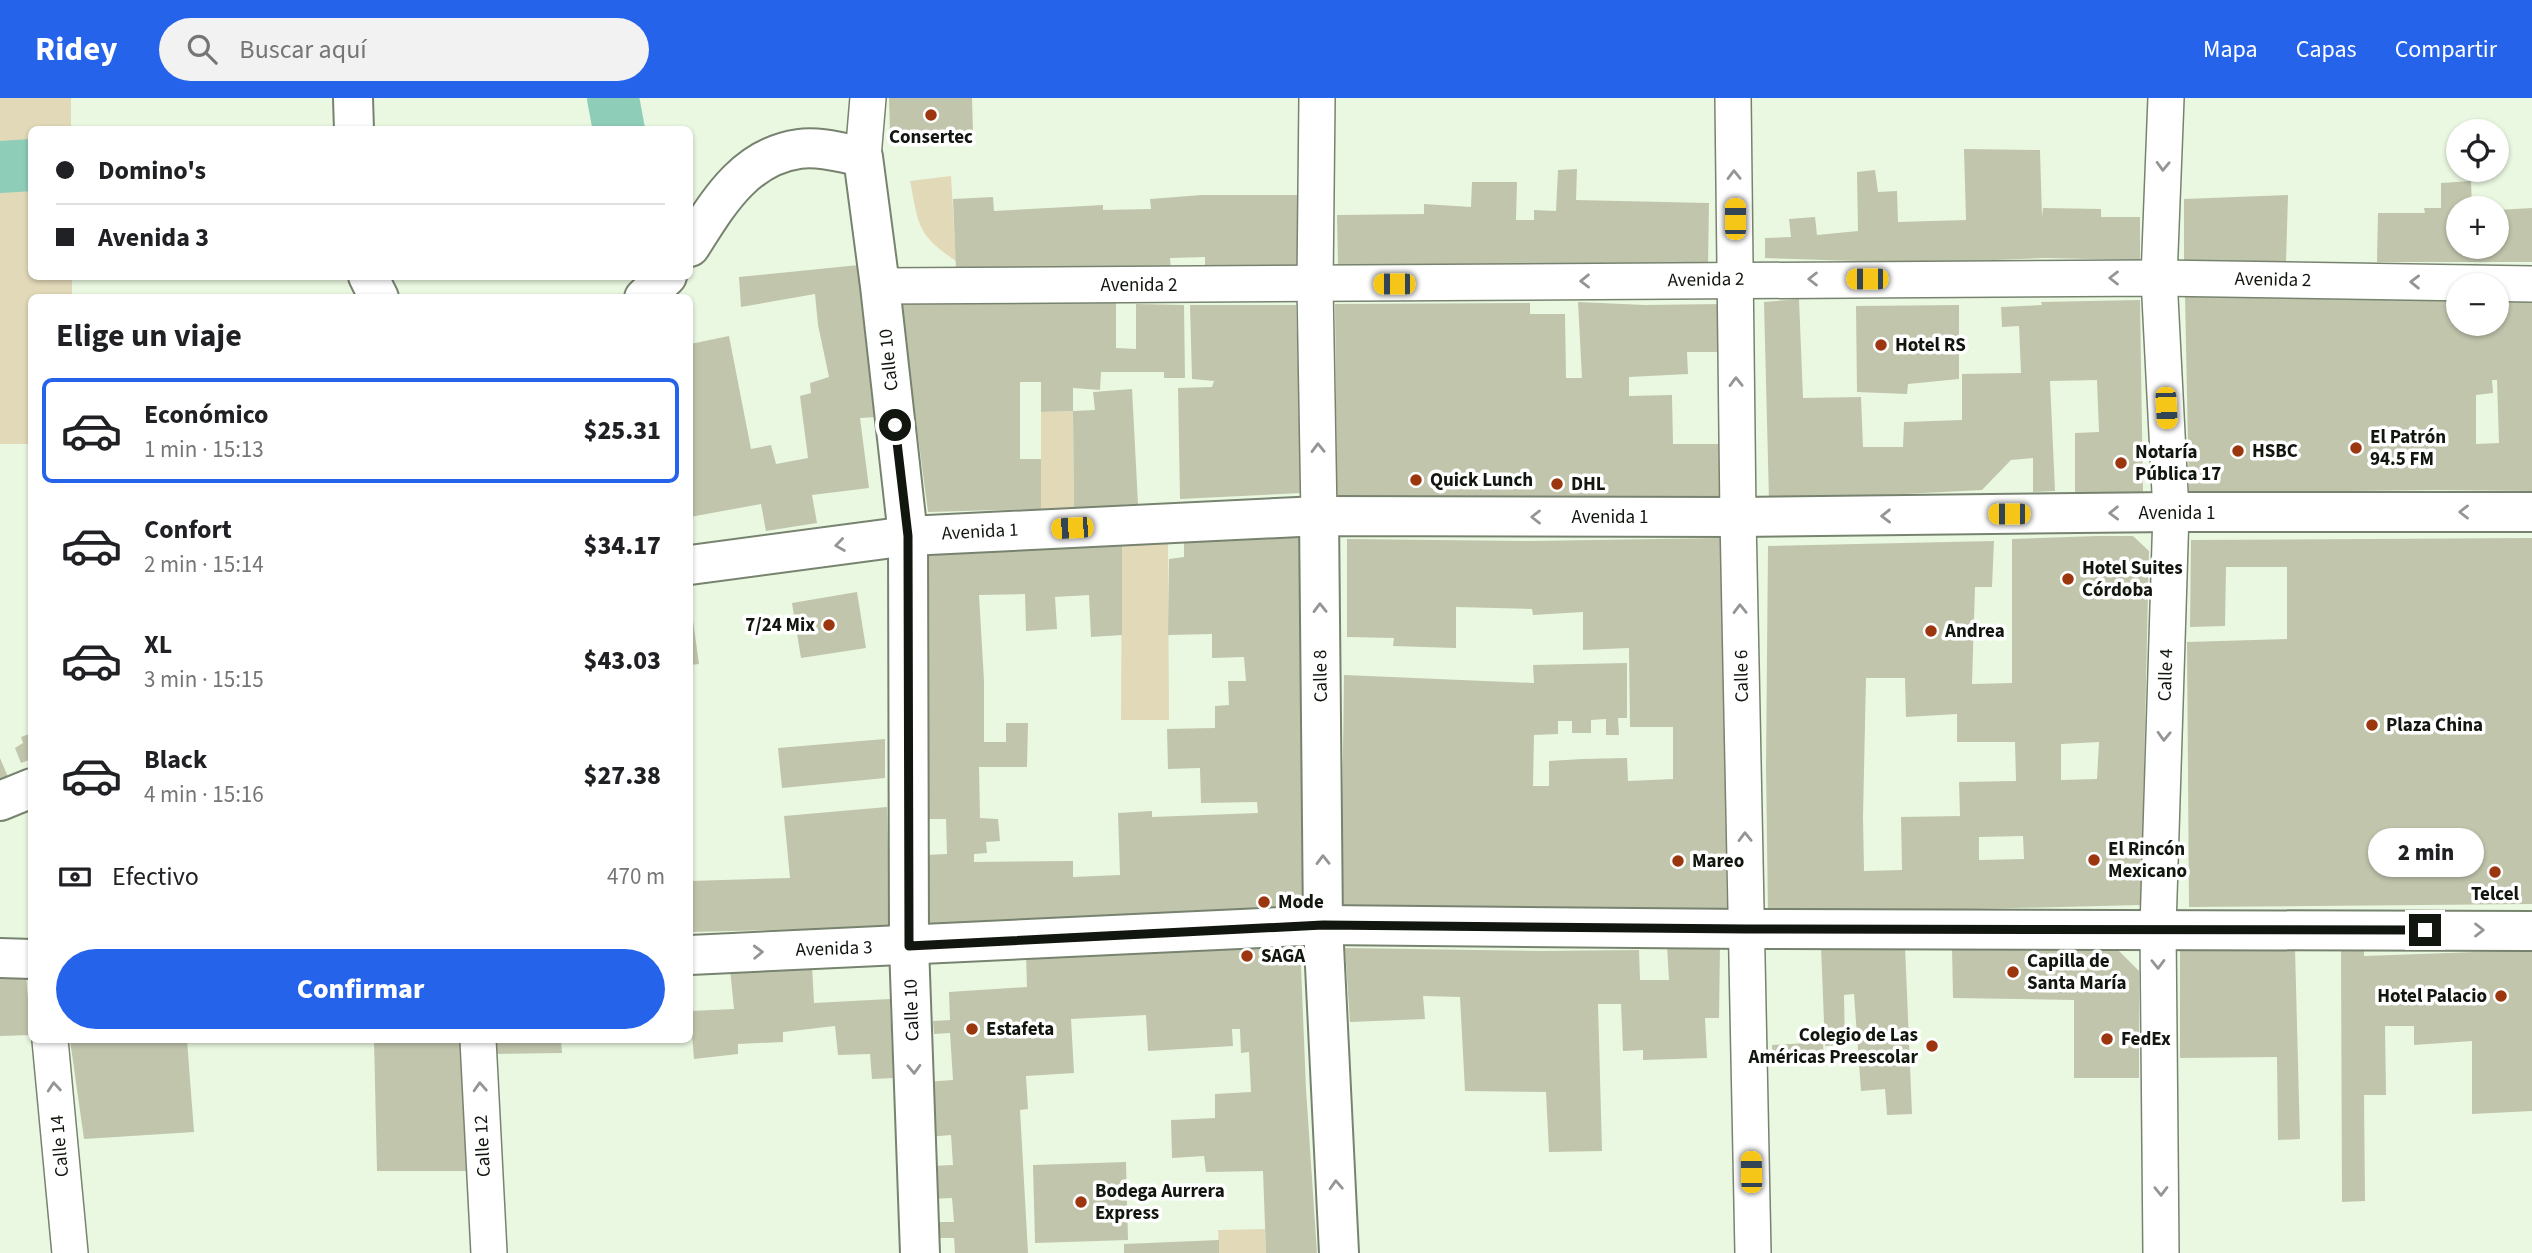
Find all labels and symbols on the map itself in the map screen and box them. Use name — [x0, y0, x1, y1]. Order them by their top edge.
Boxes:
marker: Consertec — [923, 107, 939, 123]
place label: Consertec — [889, 124, 973, 151]
one-way arrow — [2156, 161, 2171, 172]
one-way arrow — [1726, 169, 1742, 180]
car — [1725, 198, 1746, 240]
street label: Avenida 2 — [1667, 266, 1745, 294]
street label: Avenida 2 — [2234, 266, 2312, 294]
car — [1847, 269, 1889, 290]
one-way arrow — [2108, 270, 2119, 286]
one-way arrow — [1807, 271, 1818, 287]
street label: Avenida 2 — [1101, 272, 1177, 299]
car — [1374, 274, 1416, 295]
one-way arrow — [1580, 274, 1591, 289]
one-way arrow — [2409, 274, 2420, 290]
street label: Calle 10 — [872, 328, 906, 392]
place label: Hotel RS — [1895, 332, 1966, 359]
marker: Hotel RS — [1873, 337, 1889, 353]
one-way arrow — [1728, 376, 1744, 387]
car — [2155, 386, 2178, 430]
route start — [879, 409, 911, 441]
place label: El Patrón 94.5 FM — [2370, 424, 2446, 473]
place label: HSBC — [2252, 438, 2298, 465]
place label: Notaría Pública 17 — [2135, 439, 2221, 488]
marker: El Patrón 94.5 FM — [2348, 440, 2364, 456]
one-way arrow — [1310, 442, 1325, 453]
marker: HSBC — [2230, 443, 2246, 459]
marker: Notaría Pública 17 — [2113, 455, 2129, 471]
place label: Quick Lunch — [1430, 467, 1533, 494]
place label: DHL — [1571, 471, 1606, 498]
marker: Quick Lunch — [1408, 472, 1424, 488]
marker: DHL — [1549, 476, 1565, 492]
street label: Avenida 1 — [2139, 500, 2215, 527]
street label: Avenida 1 — [1572, 504, 1648, 531]
car — [1989, 504, 2031, 525]
one-way arrow — [2458, 504, 2469, 520]
one-way arrow — [2108, 505, 2119, 521]
one-way arrow — [1881, 508, 1891, 524]
one-way arrow — [1531, 509, 1541, 525]
car — [1051, 516, 1094, 540]
street label: Avenida 1 — [941, 517, 1019, 547]
one-way arrow — [834, 537, 846, 552]
place label: Hotel Suites Córdoba — [2082, 555, 2183, 604]
marker: Hotel Suites Córdoba — [2060, 571, 2076, 587]
one-way arrow — [1312, 602, 1328, 612]
one-way arrow — [1732, 603, 1748, 614]
place label: 7/24 Mix — [745, 612, 815, 639]
marker: 7/24 Mix — [821, 617, 837, 633]
place label: Andrea — [1944, 618, 2005, 645]
marker: Andrea — [1923, 623, 1939, 639]
street label: Calle 4 — [2152, 648, 2180, 702]
street label: Calle 8 — [1307, 649, 1335, 703]
street label: Calle 6 — [1728, 649, 1756, 703]
place label: Plaza China — [2386, 712, 2483, 739]
marker: Plaza China — [2364, 717, 2380, 733]
one-way arrow — [2156, 731, 2171, 742]
callout: 2 min — [2367, 828, 2483, 878]
one-way arrow — [1737, 831, 1753, 841]
place label: El Rincón Mexicano — [2108, 836, 2187, 885]
place label: Mareo — [1692, 848, 1744, 875]
marker: El Rincón Mexicano — [2086, 852, 2102, 868]
marker: Mareo — [1670, 853, 1686, 869]
one-way arrow — [1315, 854, 1330, 865]
marker: Telcel — [2487, 864, 2503, 880]
place label: Telcel — [2471, 881, 2520, 908]
place label: Mode — [1278, 889, 1324, 916]
marker: Mode — [1256, 894, 1272, 910]
route end — [2409, 914, 2441, 946]
one-way arrow — [2474, 922, 2485, 938]
street label: Avenida 3 — [795, 934, 873, 964]
place label: SAGA — [1261, 943, 1305, 970]
one-way arrow — [752, 944, 763, 959]
marker: SAGA — [1239, 948, 1255, 964]
place label: Capilla de Santa María — [2027, 948, 2126, 997]
one-way arrow — [2150, 959, 2166, 969]
marker: Capilla de Santa María — [2005, 964, 2021, 980]
street label: Calle 10 — [897, 978, 927, 1042]
place label: Hotel Palacio — [2377, 983, 2487, 1010]
marker: Hotel Palacio — [2493, 988, 2509, 1004]
place label: Estafeta — [986, 1016, 1054, 1043]
marker: Estafeta — [964, 1021, 980, 1037]
place label: Colegio de Las Américas Preescolar — [1748, 1022, 1918, 1071]
place label: FedEx — [2121, 1026, 2171, 1053]
marker: FedEx — [2099, 1031, 2115, 1047]
marker: Colegio de Las Américas Preescolar — [1924, 1038, 1940, 1054]
one-way arrow — [906, 1064, 921, 1075]
one-way arrow — [473, 1081, 488, 1092]
one-way arrow — [47, 1082, 62, 1093]
street label: Calle 14 — [44, 1114, 76, 1178]
street label: Calle 12 — [468, 1114, 498, 1178]
car — [1741, 1151, 1762, 1193]
place label: Bodega Aurrera Express — [1095, 1178, 1225, 1227]
one-way arrow — [1328, 1179, 1343, 1190]
one-way arrow — [2153, 1186, 2168, 1197]
marker: Bodega Aurrera Express — [1073, 1194, 1089, 1210]

